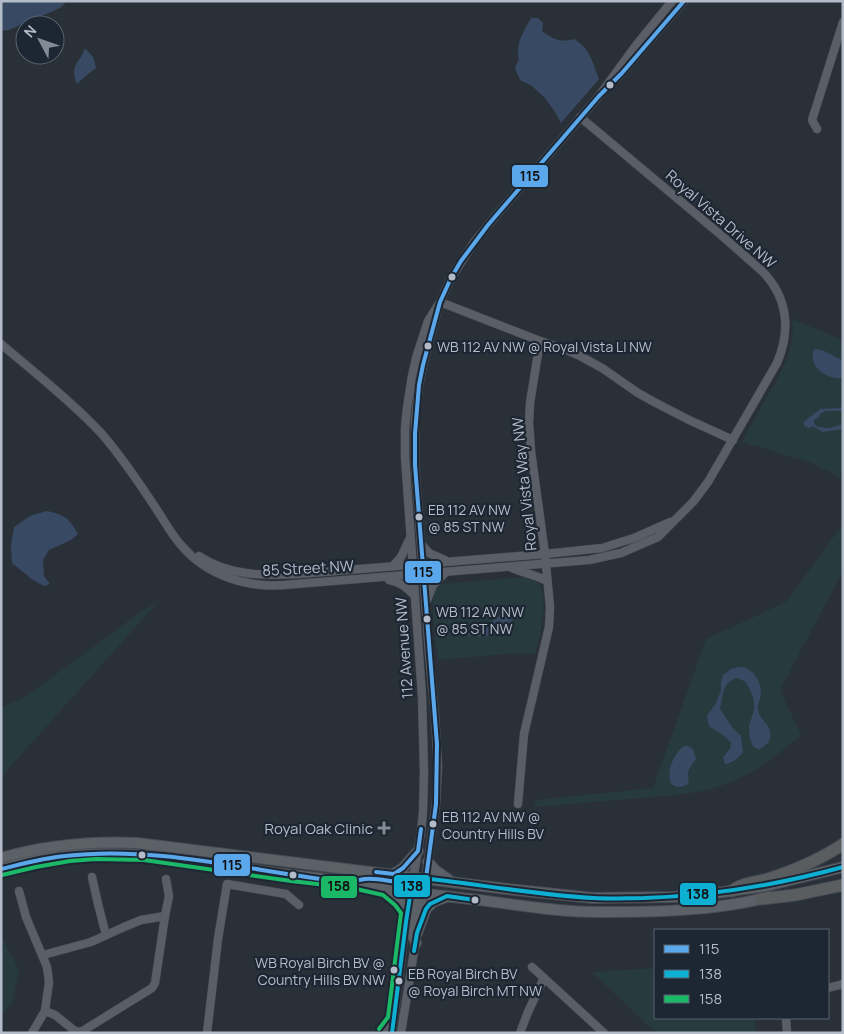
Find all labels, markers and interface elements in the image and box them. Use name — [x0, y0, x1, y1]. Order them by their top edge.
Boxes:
north arrow — [15, 15, 65, 65]
text: N — [19, 21, 40, 41]
unlabelled marker — [605, 80, 615, 90]
line badge: 115 — [511, 164, 549, 188]
street label: Royal Vista Drive NW — [661, 165, 781, 273]
text: 115 — [520, 166, 540, 185]
unlabelled marker — [447, 272, 457, 282]
place label: WB 112 AV NW @ Royal Vista LI NW — [437, 337, 652, 356]
marker: WB 112 AV NW @ Royal Vista LI NW — [423, 341, 433, 351]
street label: Royal Vista Way NW — [507, 416, 541, 552]
place label: EB 112 AV NW @ 85 ST NW — [428, 500, 511, 536]
marker: EB 112 AV NW @ 85 ST NW — [414, 512, 424, 522]
street label: 85 Street NW — [262, 555, 354, 581]
line badge: 115 — [404, 560, 442, 584]
text: 115 — [413, 562, 433, 581]
street label: 112 Avenue NW — [390, 596, 418, 700]
place label: WB 112 AV NW @ 85 ST NW — [436, 602, 524, 638]
marker: WB 112 AV NW @ 85 ST NW — [422, 614, 432, 624]
place label: EB 112 AV NW @ Country Hills BV — [442, 807, 544, 843]
place label: Royal Oak Clinic — [264, 818, 373, 839]
marker: EB 112 AV NW @ Country Hills BV — [428, 819, 438, 829]
marker: Royal Oak Clinic — [377, 821, 391, 835]
unlabelled marker — [137, 850, 147, 860]
line badge: 115 — [213, 853, 251, 877]
text: 115 — [222, 855, 242, 874]
unlabelled marker — [288, 870, 298, 880]
line badge: 138 — [393, 874, 431, 898]
line badge: 158 — [320, 875, 358, 899]
text: 158 — [328, 876, 350, 895]
text: 138 — [401, 876, 423, 895]
line badge: 138 — [679, 882, 717, 906]
text: 138 — [687, 884, 709, 903]
unlabelled marker — [470, 895, 480, 905]
legend — [654, 929, 829, 1019]
text: 115 — [699, 938, 719, 959]
place label: WB Royal Birch BV @ Country Hills BV NW — [255, 953, 385, 989]
text: 138 — [699, 963, 722, 984]
place label: EB Royal Birch BV @ Royal Birch MT NW — [408, 964, 542, 1000]
marker: WB Royal Birch BV @ Country Hills BV NW — [389, 965, 399, 975]
marker: EB Royal Birch BV @ Royal Birch MT NW — [394, 976, 404, 986]
text: 158 — [699, 988, 722, 1009]

